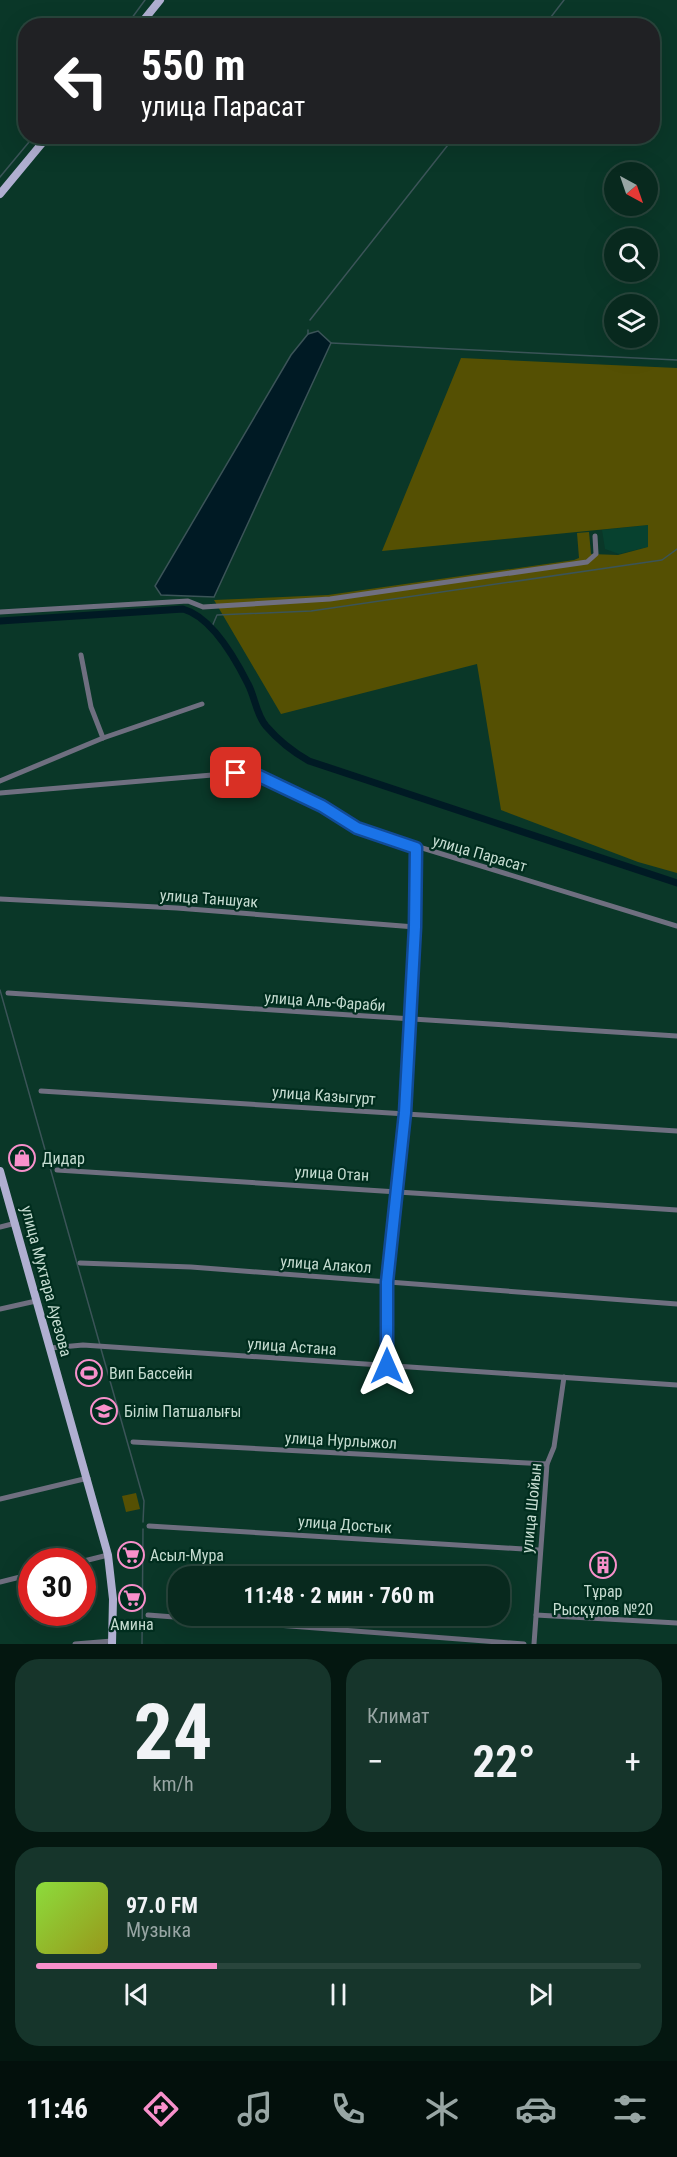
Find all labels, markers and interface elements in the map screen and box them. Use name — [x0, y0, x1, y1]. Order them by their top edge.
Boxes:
text: 550 m — [141, 41, 246, 90]
icon: left — [42, 42, 120, 120]
text: улица Парасат — [141, 91, 305, 123]
north arrow — [604, 162, 658, 216]
map controls — [604, 162, 658, 348]
button: search — [604, 228, 658, 282]
button: layers — [604, 294, 658, 348]
pin — [210, 747, 261, 798]
icon: arrive — [219, 756, 252, 789]
street label: улица Парасат — [430, 831, 529, 876]
street label: улица Таншуак — [159, 886, 259, 911]
street label: улица Аль-Фараби — [264, 988, 386, 1015]
street label: улица Казыгурт — [272, 1082, 377, 1109]
shop icon: Дидар — [7, 1143, 37, 1173]
place label: Дидар — [42, 1149, 85, 1168]
street label: улица Отан — [294, 1162, 370, 1185]
street label: улица Мухтара Ауезова — [17, 1204, 76, 1359]
street label: улица Алакол — [280, 1252, 372, 1277]
street label: улица Астана — [247, 1334, 337, 1359]
position arrow — [355, 1334, 419, 1398]
sports icon: Вип Бассейн — [74, 1358, 104, 1388]
place label: Вип Бассейн — [109, 1364, 193, 1383]
school or university icon: Білім Патшалығы — [89, 1396, 119, 1426]
place label: Білім Патшалығы — [124, 1402, 241, 1421]
street label: улица Нурлыжол — [284, 1428, 398, 1453]
street label: улица Шойын — [517, 1462, 546, 1554]
street label: улица Достык — [298, 1512, 393, 1537]
supermarket icon: Асыл-Мура — [116, 1540, 146, 1570]
place label: Асыл-Мура — [150, 1546, 224, 1565]
speed limit sign: 30 — [18, 1548, 96, 1626]
building icon: Тұрар Рысқұлов №20 — [588, 1550, 618, 1580]
place label: Тұрар Рысқұлов №20 — [553, 1582, 653, 1619]
supermarket icon: Амина — [117, 1583, 147, 1613]
text: 11:48 · 2 мин · 760 m — [244, 1583, 434, 1608]
place label: Амина — [110, 1615, 154, 1634]
text: 24 — [134, 1687, 212, 1778]
text: Климат — [367, 1704, 429, 1728]
text: 22° — [473, 1735, 536, 1788]
text: − — [367, 1742, 384, 1781]
text: + — [625, 1742, 641, 1781]
text: km/h — [152, 1772, 194, 1796]
text: 97.0 FM — [126, 1893, 198, 1918]
text: Музыка — [126, 1918, 191, 1942]
icon: previous — [120, 1978, 153, 2011]
icon: pause — [322, 1978, 355, 2011]
icon: next — [524, 1978, 557, 2011]
icon: directions — [140, 2088, 182, 2130]
icon: music — [234, 2088, 276, 2130]
icon: phone — [327, 2088, 369, 2130]
icon: climate — [421, 2088, 463, 2130]
icon: car — [515, 2088, 557, 2130]
icon: filters — [609, 2088, 651, 2130]
text: 11:46 — [26, 2093, 88, 2125]

